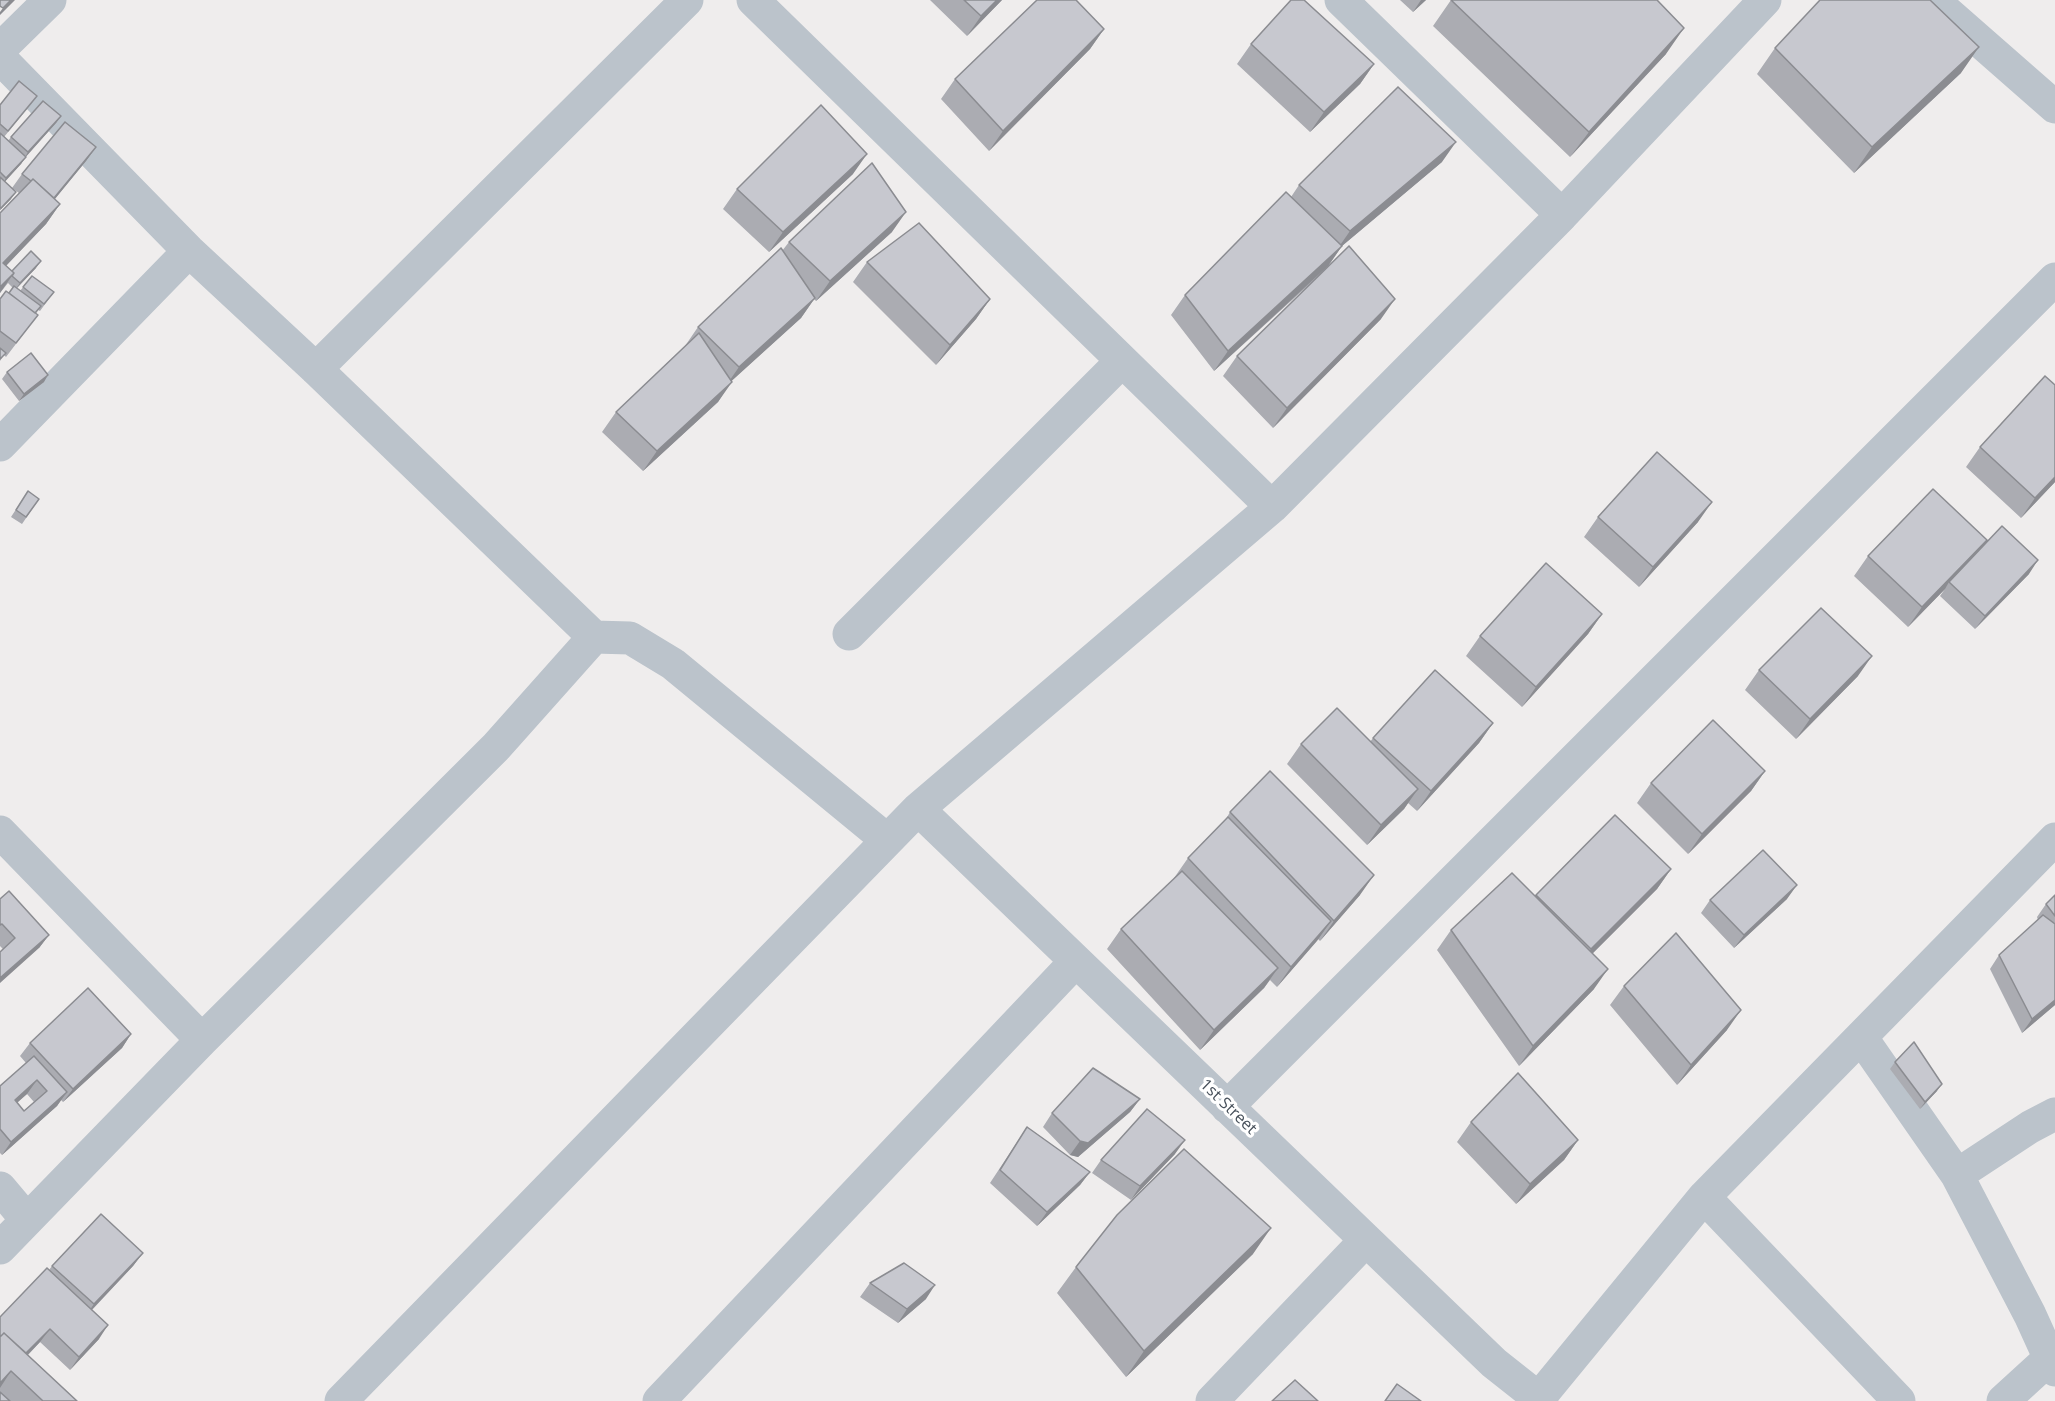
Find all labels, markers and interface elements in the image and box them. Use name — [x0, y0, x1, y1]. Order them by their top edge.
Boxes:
street label: 1st Street — [1196, 1075, 1260, 1139]

